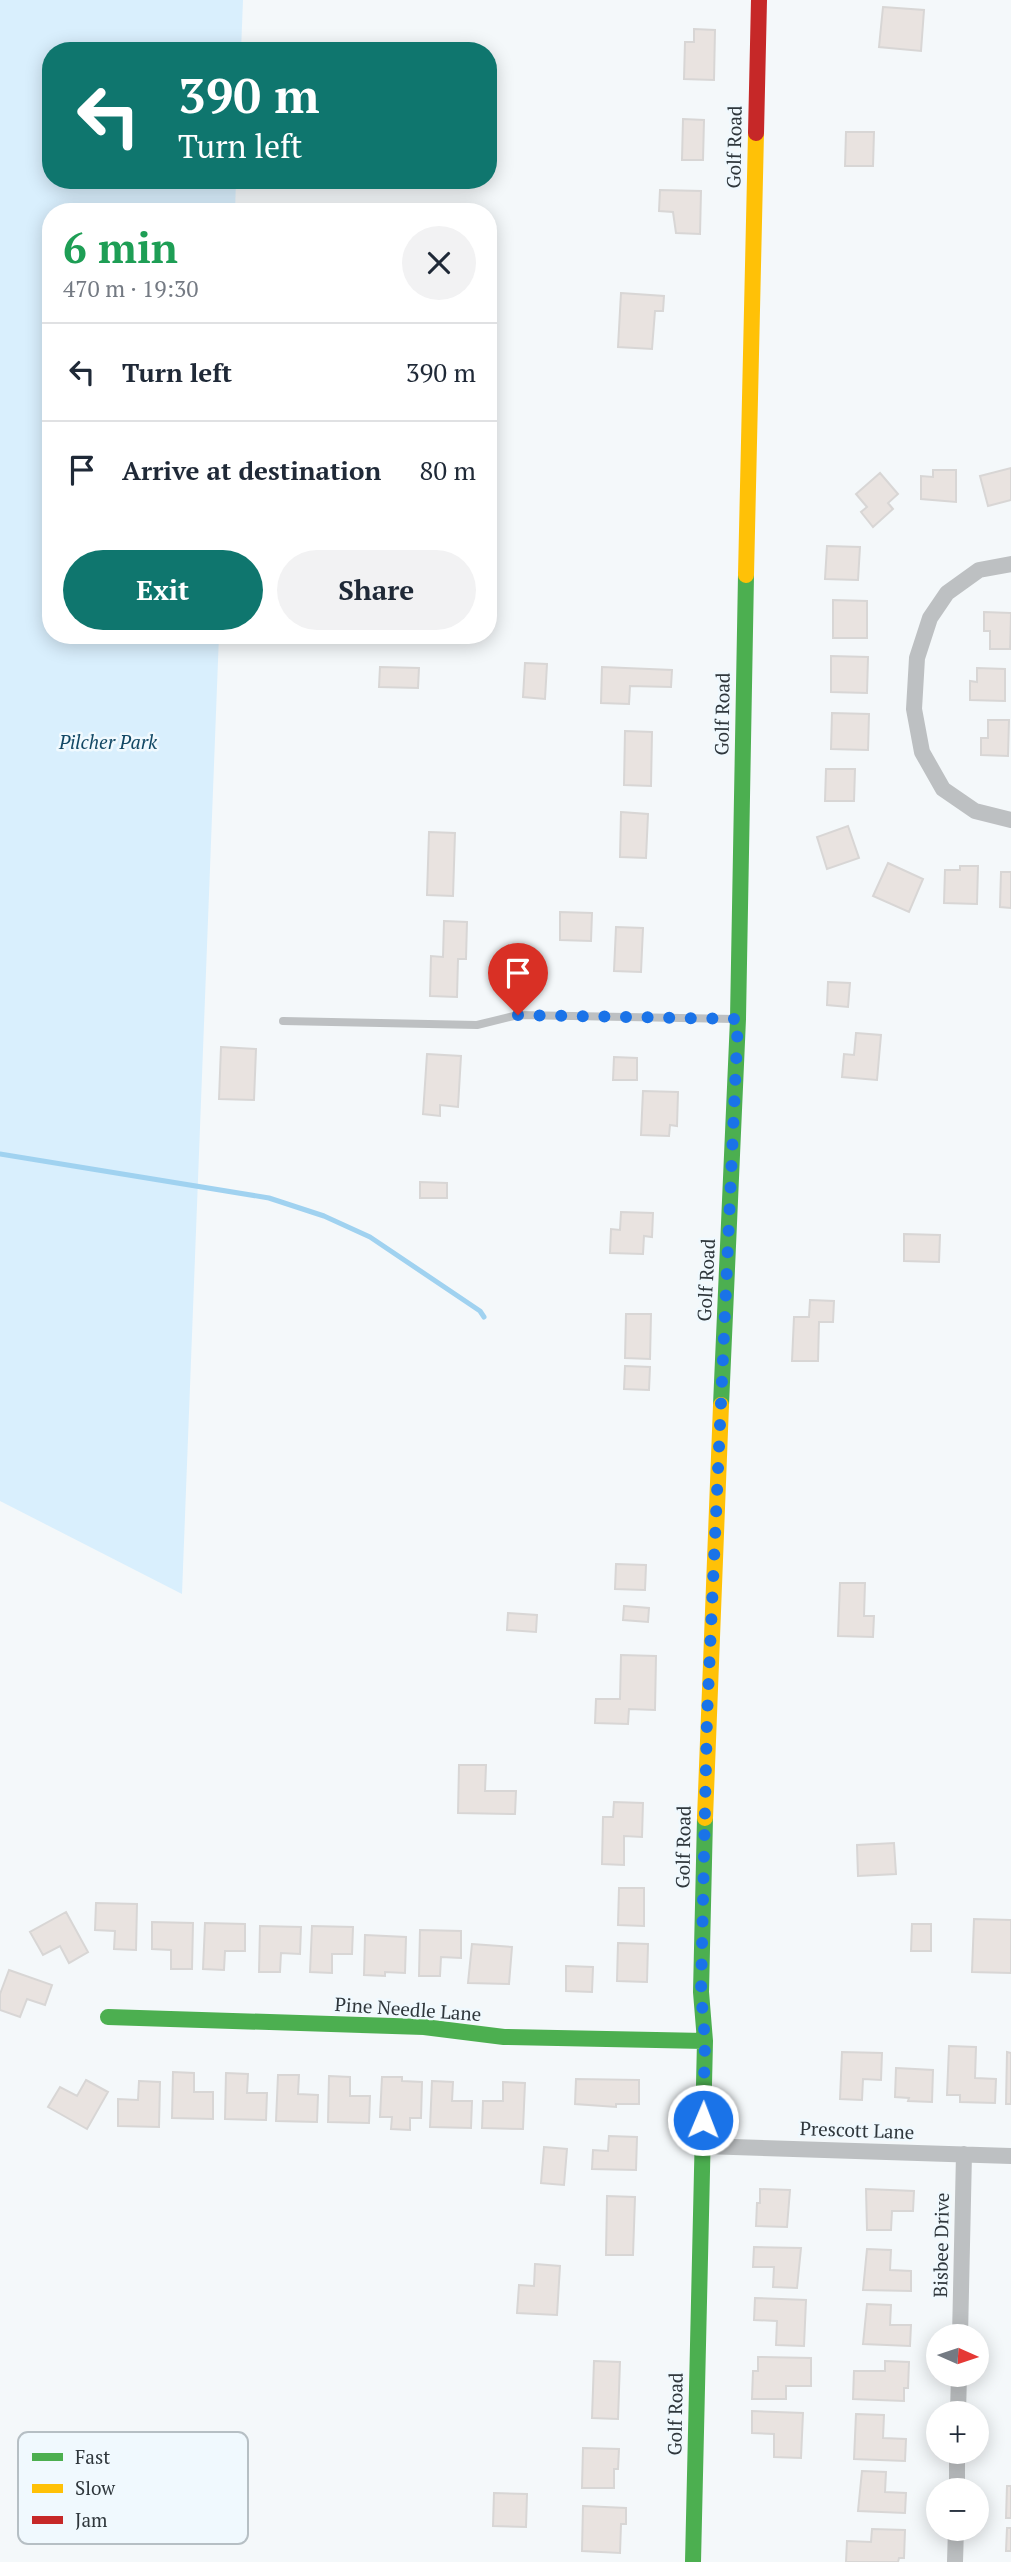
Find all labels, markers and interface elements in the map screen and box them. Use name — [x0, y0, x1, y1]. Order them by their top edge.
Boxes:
text: 390 m — [178, 62, 320, 127]
icon: left — [63, 70, 154, 161]
street label: Golf Road — [720, 105, 747, 189]
text: Turn left — [178, 125, 302, 167]
text: 6 min — [63, 219, 178, 275]
button: close — [402, 226, 476, 300]
text: 470 m · 19:30 — [63, 273, 198, 304]
icon: left — [63, 353, 101, 391]
text: Turn left — [122, 355, 232, 389]
text: 390 m — [406, 355, 476, 389]
icon: arrive — [63, 451, 101, 489]
text: Arrive at destination — [122, 453, 381, 487]
text: 80 m — [420, 453, 476, 487]
button: Exit — [63, 550, 263, 630]
button: Share — [277, 550, 476, 630]
street label: Golf Road — [708, 672, 735, 756]
park label: Pilcher Park — [58, 729, 158, 754]
pin — [488, 943, 548, 1015]
icon: arrive — [499, 954, 537, 992]
street label: Golf Road — [691, 1238, 720, 1322]
street label: Golf Road — [669, 1805, 696, 1889]
street label: Pine Needle Lane — [334, 1991, 482, 2026]
position arrow — [666, 2083, 740, 2157]
street label: Prescott Lane — [799, 2115, 915, 2144]
street label: Bisbee Drive — [927, 2192, 954, 2298]
north arrow — [926, 2324, 989, 2387]
map controls — [926, 2324, 989, 2541]
street label: Golf Road — [661, 2372, 688, 2456]
button: + — [926, 2401, 989, 2464]
legend — [18, 2432, 248, 2544]
text: Fast — [75, 2444, 110, 2469]
text: Slow — [75, 2475, 116, 2500]
button: − — [926, 2478, 989, 2541]
text: Jam — [75, 2507, 108, 2532]

